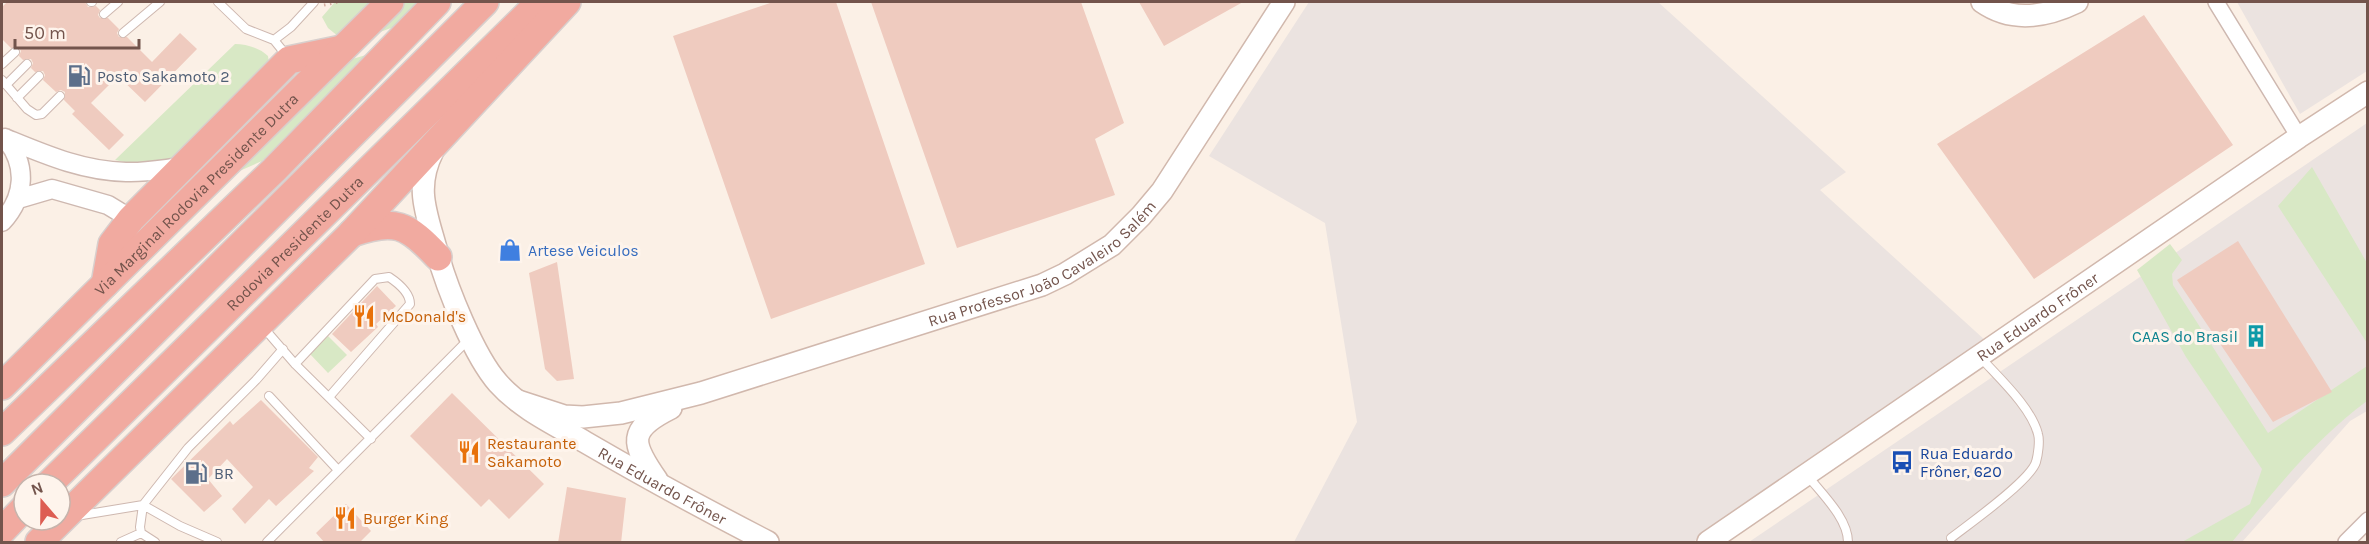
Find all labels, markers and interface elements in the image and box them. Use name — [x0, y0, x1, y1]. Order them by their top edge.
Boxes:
scale bar — [15, 12, 140, 50]
text: 50 m — [24, 22, 66, 44]
fuel station icon: Posto Sakamoto 2 — [66, 63, 92, 89]
place label: Posto Sakamoto 2 — [97, 67, 229, 86]
street label: Via Marginal Rodovia Presidente Dutra — [90, 88, 302, 300]
street label: Rodovia Presidente Dutra — [222, 171, 366, 315]
street label: Rua Professor João Cavaleiro Salém — [926, 196, 1160, 330]
shop icon: Artese Veiculos — [497, 237, 523, 263]
place label: Artese Veiculos — [528, 241, 639, 260]
street label: Rua Eduardo Frôner — [1973, 268, 2102, 365]
restaurant icon: McDonald's — [351, 303, 377, 329]
place label: McDonald's — [382, 307, 466, 326]
building icon: CAAS do Brasil — [2243, 323, 2269, 349]
place label: CAAS do Brasil — [2132, 327, 2238, 346]
place label: Restaurante Sakamoto — [487, 434, 576, 471]
restaurant icon: Restaurante Sakamoto — [456, 439, 482, 465]
street label: Rua Eduardo Frôner — [595, 442, 730, 528]
place label: Rua Eduardo Frôner, 620 — [1920, 444, 2013, 481]
bus stop icon: Rua Eduardo Frôner, 620 — [1889, 449, 1915, 475]
fuel station icon: BR — [183, 460, 209, 486]
place label: BR — [214, 464, 234, 483]
north arrow — [12, 472, 72, 532]
text: N — [28, 477, 46, 499]
restaurant icon: Burger King — [332, 505, 358, 531]
place label: Burger King — [363, 509, 448, 528]

